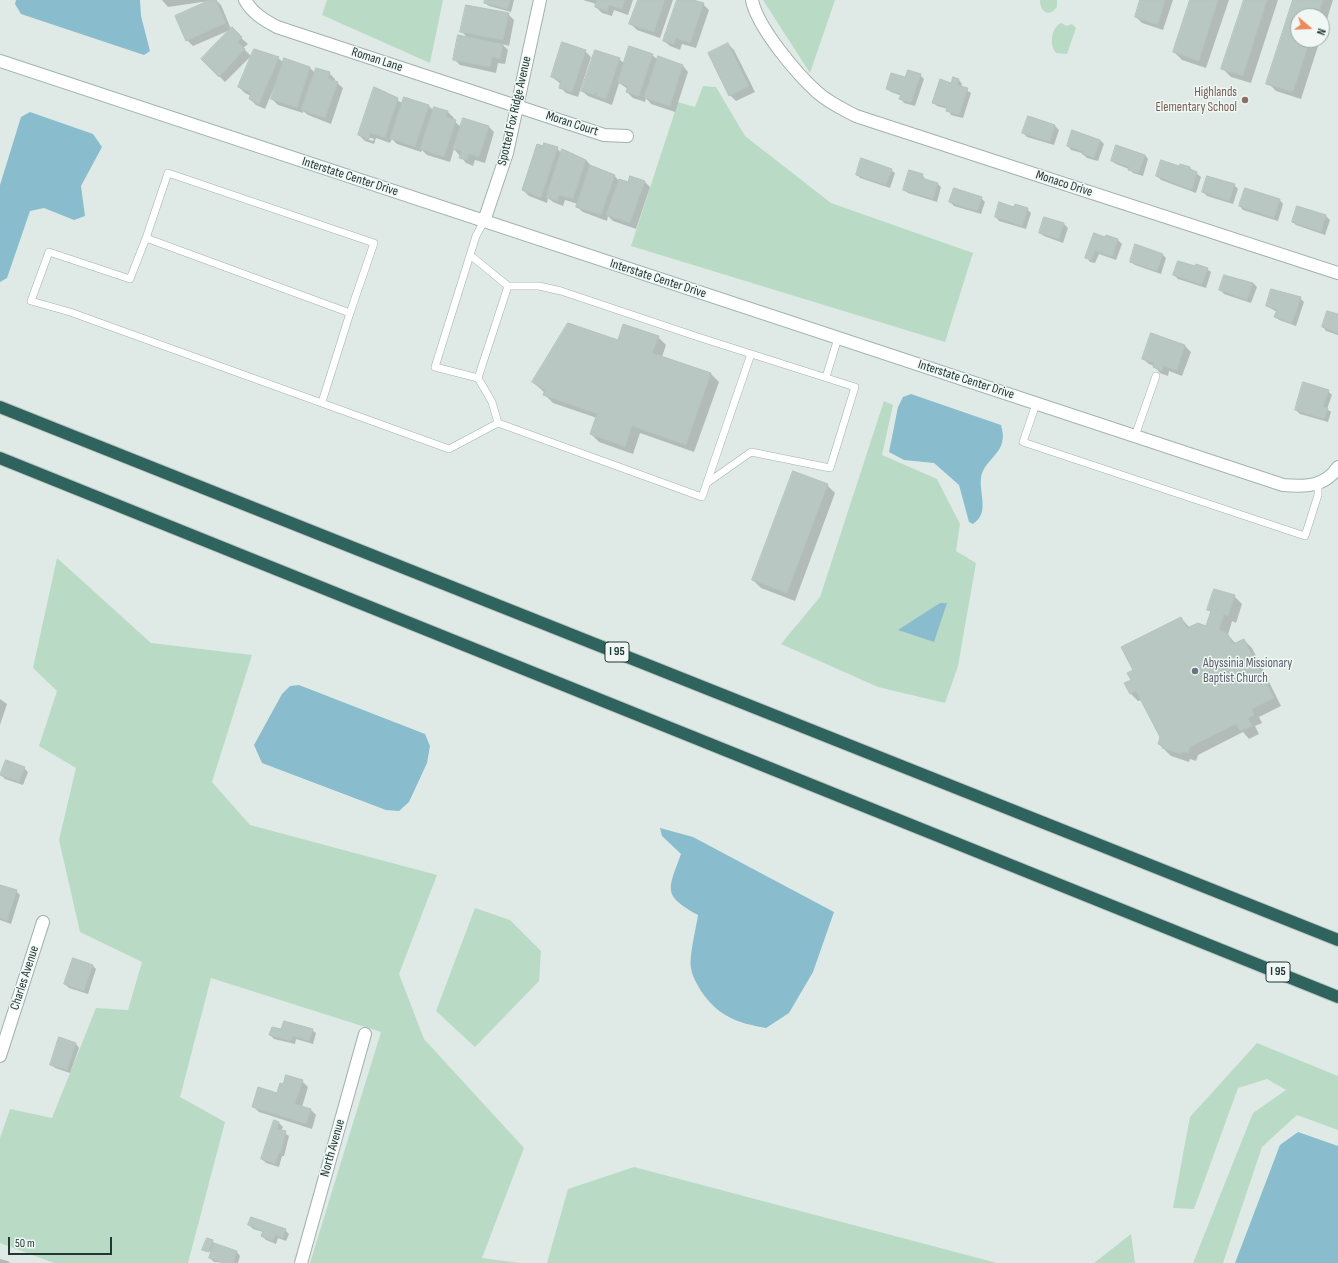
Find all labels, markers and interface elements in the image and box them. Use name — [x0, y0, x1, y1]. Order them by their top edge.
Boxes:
north arrow — [1290, 8, 1330, 48]
text: N — [1314, 27, 1328, 37]
street label: Roman Lane — [349, 44, 405, 76]
street label: Spotted Fox Ridge Avenue — [495, 55, 535, 167]
place label: Highlands Elementary School — [1155, 85, 1237, 116]
marker: Highlands Elementary School — [1240, 95, 1250, 105]
street label: Moran Court — [544, 108, 600, 140]
street label: Interstate Center Drive — [300, 154, 400, 200]
street label: Monaco Drive — [1034, 167, 1094, 201]
street label: Interstate Center Drive — [608, 256, 708, 302]
street label: Interstate Center Drive — [916, 357, 1016, 403]
road number: I 95 — [605, 642, 629, 662]
place label: Abyssinia Missionary Baptist Church — [1203, 656, 1292, 687]
marker: Abyssinia Missionary Baptist Church — [1190, 666, 1200, 676]
street label: Charles Avenue — [7, 944, 43, 1012]
road number: I 95 — [1266, 962, 1290, 982]
street label: North Avenue — [317, 1117, 349, 1179]
scale bar — [10, 1229, 114, 1255]
text: 50 m — [15, 1236, 35, 1251]

